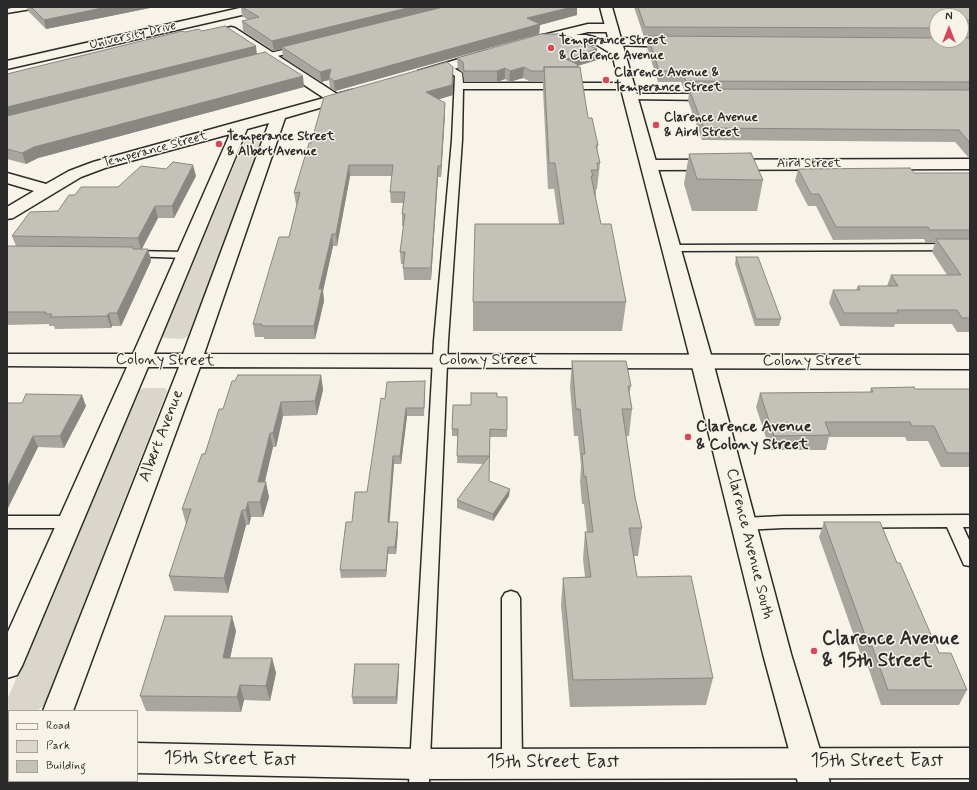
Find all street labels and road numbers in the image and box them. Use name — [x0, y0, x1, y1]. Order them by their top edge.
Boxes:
street label: University Drive — [88, 18, 178, 54]
street label: Temperance Street — [101, 129, 209, 171]
street label: Aird Street — [777, 156, 841, 172]
street label: Colony Street — [115, 351, 215, 371]
street label: Colony Street — [439, 351, 537, 371]
street label: Colony Street — [763, 352, 861, 372]
street label: Albert Avenue — [136, 387, 188, 485]
street label: Clarence Avenue South — [721, 467, 777, 621]
street label: 15th Street East — [163, 747, 297, 773]
street label: 15th Street East — [811, 751, 943, 773]
street label: 15th Street East — [487, 752, 619, 774]

